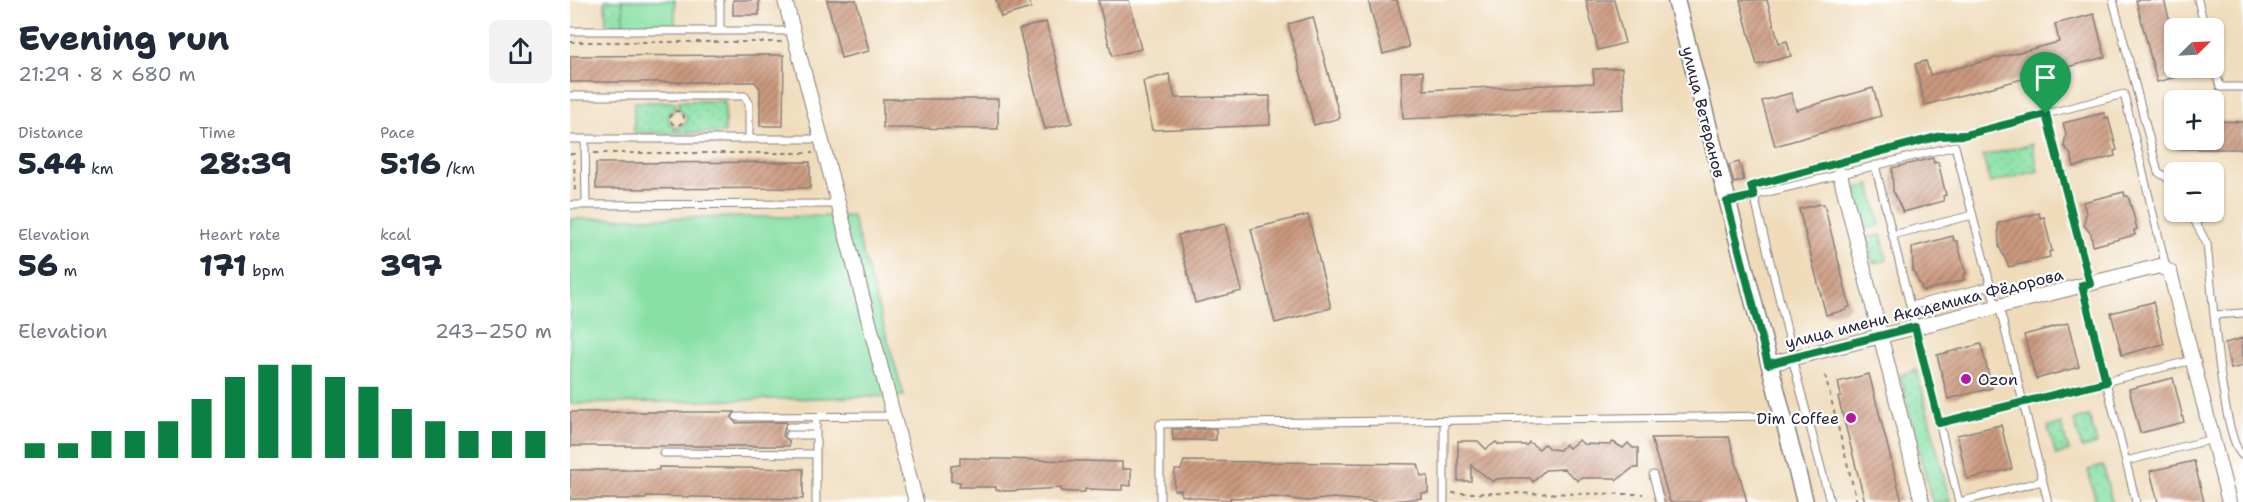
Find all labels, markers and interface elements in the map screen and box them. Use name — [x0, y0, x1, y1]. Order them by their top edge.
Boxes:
text: Evening run — [18, 16, 229, 61]
north arrow — [2164, 18, 2224, 78]
map controls — [2164, 18, 2224, 222]
button: share — [489, 20, 552, 83]
street label: улица Ветеранов — [1677, 44, 1730, 180]
pin — [2020, 52, 2071, 114]
text: 21:29 · 8 × 680 m — [18, 61, 196, 87]
icon: arrive — [2029, 61, 2062, 94]
button: + — [2164, 90, 2224, 150]
text: Distance — [18, 122, 84, 143]
text: Time — [199, 122, 236, 143]
text: Pace — [380, 122, 415, 143]
text: 5.44 — [18, 143, 86, 184]
text: 28:39 — [199, 143, 292, 184]
text: 5:16 — [380, 143, 441, 184]
text: km — [86, 158, 114, 179]
text: /km — [441, 158, 475, 179]
button: − — [2164, 162, 2224, 222]
text: Elevation — [18, 224, 90, 245]
text: Heart rate — [199, 224, 281, 245]
text: kcal — [380, 224, 411, 245]
text: 56 — [18, 245, 58, 286]
text: 171 — [199, 245, 247, 286]
text: 397 — [380, 245, 442, 286]
text: m — [58, 260, 77, 281]
text: bpm — [247, 260, 285, 281]
street label: улица имени Академика Фёдорова — [1783, 264, 2065, 353]
text: Elevation — [18, 318, 108, 344]
text: 243–250 m — [435, 318, 552, 344]
place label: Ozon — [1978, 369, 2018, 390]
marker: Ozon — [1959, 372, 1973, 386]
place label: Dim Coffee — [1757, 408, 1839, 429]
marker: Dim Coffee — [1844, 411, 1858, 425]

